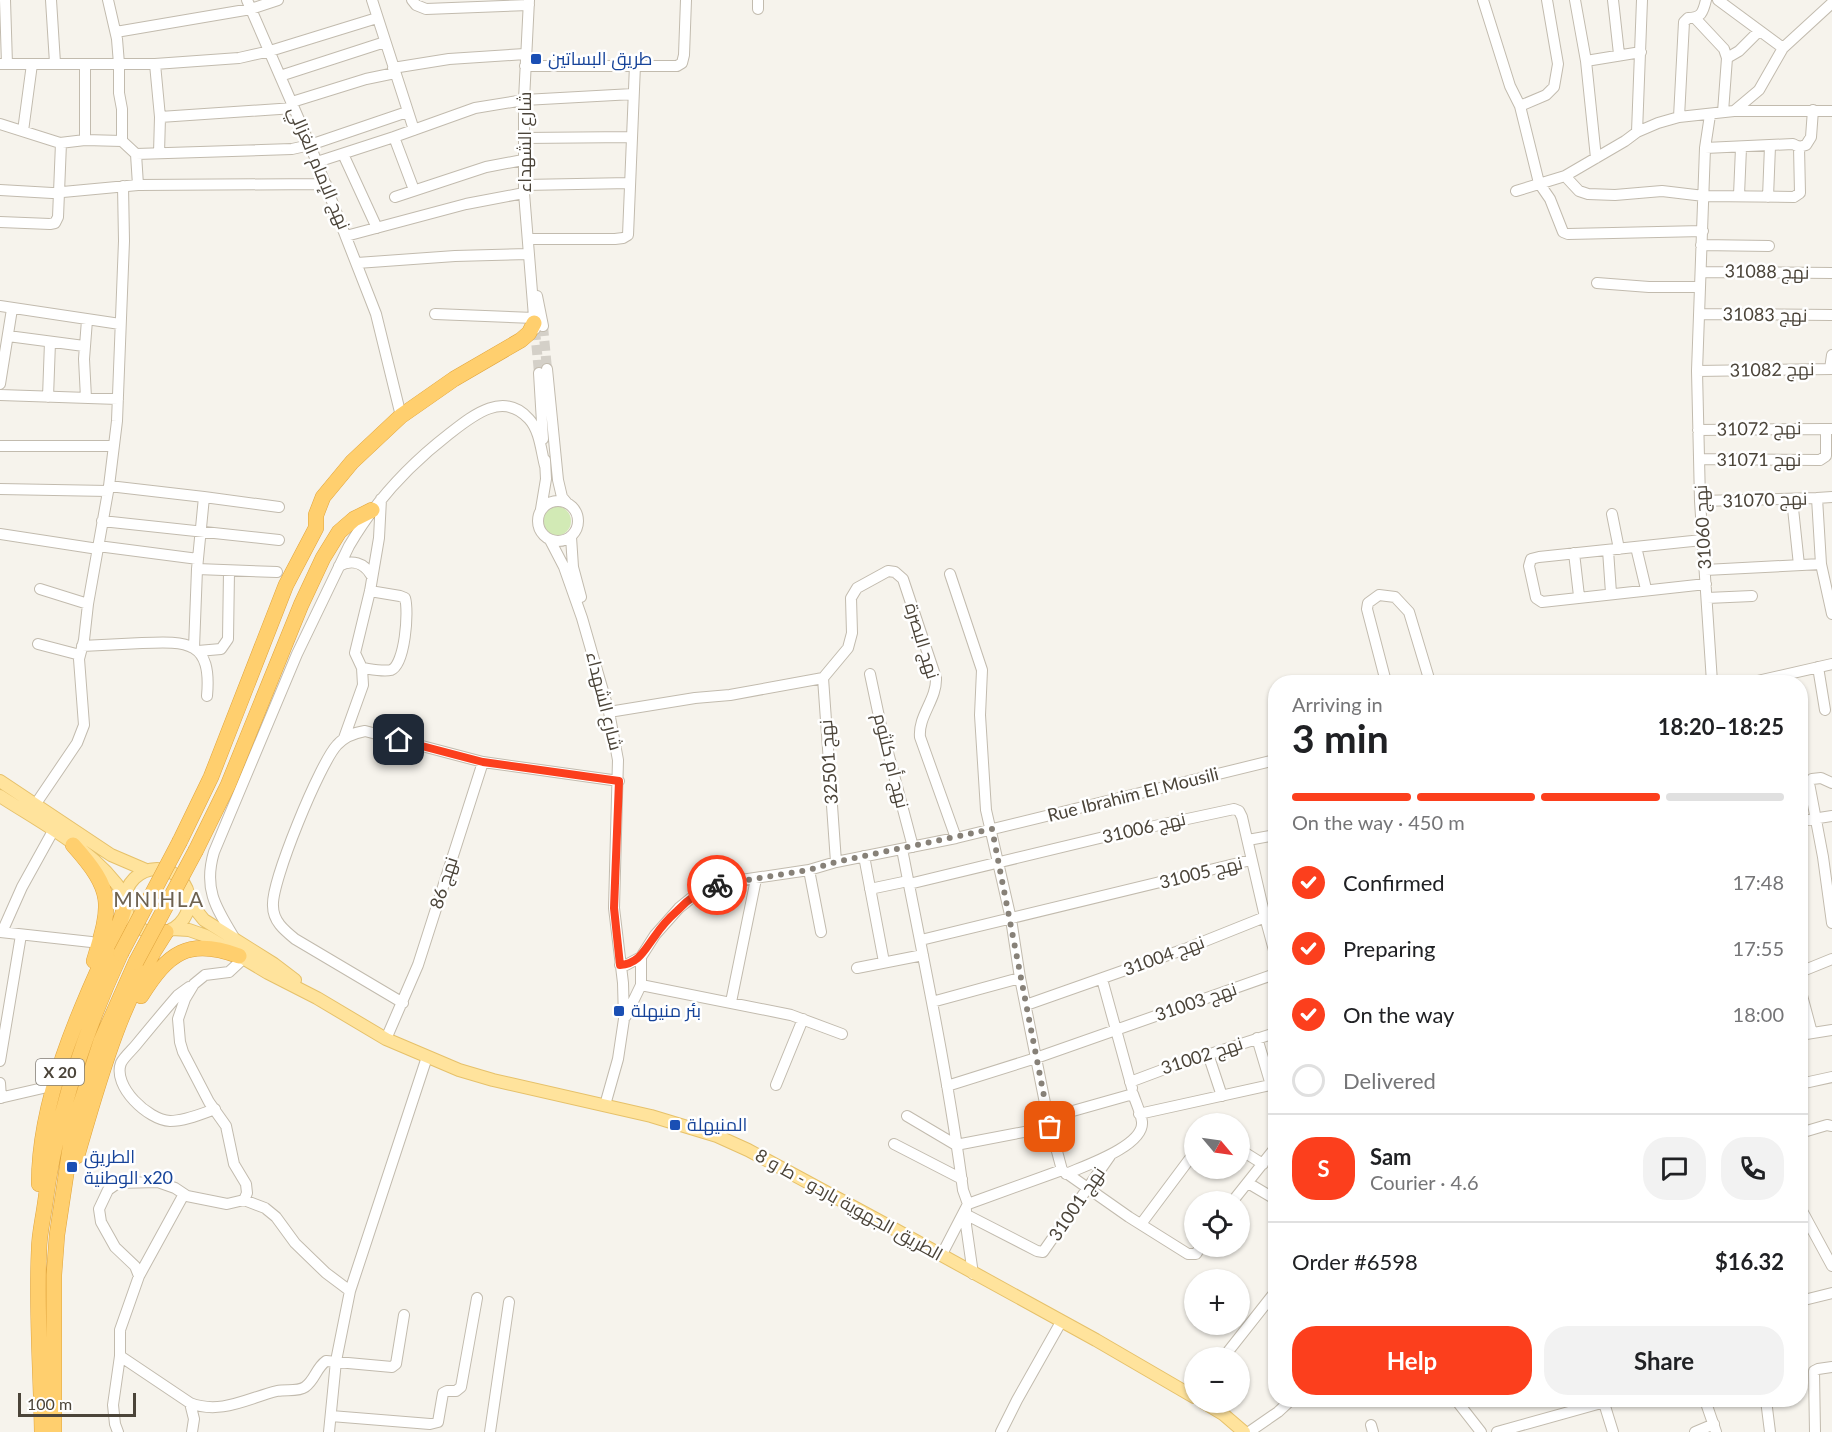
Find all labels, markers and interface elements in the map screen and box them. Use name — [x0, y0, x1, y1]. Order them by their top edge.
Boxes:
place label: طريق البساتين — [548, 47, 652, 71]
marker: طريق البساتين — [529, 52, 543, 66]
street label: شارع الشهداء — [513, 92, 537, 192]
street label: نهج الإمام الغزالي — [280, 103, 356, 234]
street label: نهج 31088 — [1724, 259, 1810, 285]
street label: نهج 31083 — [1722, 302, 1808, 328]
street label: نهج 31082 — [1729, 357, 1815, 383]
street label: نهج 31072 — [1716, 416, 1802, 442]
street label: نهج 31071 — [1717, 448, 1801, 472]
street label: نهج 31060 — [1689, 484, 1717, 570]
street label: نهج 31070 — [1722, 487, 1808, 513]
street label: نهج البصرة — [899, 600, 945, 682]
street label: شارع الشهداء — [580, 649, 628, 753]
text: Arriving in — [1292, 692, 1383, 716]
street label: نهج أم كلثوم — [868, 711, 914, 811]
text: 18:20–18:25 — [1658, 713, 1784, 740]
pin — [373, 714, 424, 765]
text: 3 min — [1292, 715, 1389, 761]
street label: نهج 32501 — [814, 719, 844, 805]
icon: home — [382, 723, 415, 756]
street label: Rue Ibrahim El Mousili — [1045, 762, 1221, 826]
street label: نهج 31006 — [1100, 807, 1188, 849]
text: On the way · 450 m — [1292, 810, 1465, 834]
street label: نهج 31005 — [1157, 851, 1245, 895]
street label: نهج 86 — [424, 854, 464, 912]
courier — [687, 855, 747, 915]
icon: check — [1292, 866, 1325, 899]
icon: bike — [701, 869, 734, 902]
text: Confirmed — [1343, 869, 1445, 896]
text: 17:48 — [1733, 870, 1784, 894]
district label: MNIHLA — [113, 886, 205, 911]
street label: نهج 31004 — [1120, 930, 1208, 982]
icon: check — [1292, 932, 1325, 965]
text: Preparing — [1343, 935, 1435, 962]
text: 17:55 — [1733, 936, 1784, 960]
street label: نهج 31003 — [1152, 977, 1240, 1027]
icon: check — [1292, 998, 1325, 1031]
place label: بئر منيهلة — [631, 999, 701, 1022]
text: On the way — [1343, 1001, 1454, 1028]
text: 18:00 — [1733, 1002, 1784, 1026]
marker: بئر منيهلة — [612, 1004, 626, 1018]
street label: نهج 31002 — [1158, 1031, 1246, 1081]
road number: X 20 — [36, 1059, 84, 1085]
text: Delivered — [1343, 1067, 1436, 1094]
pin — [1024, 1101, 1075, 1152]
icon: bag — [1033, 1110, 1066, 1143]
place label: المنيهلة — [687, 1113, 747, 1136]
north arrow — [1184, 1113, 1250, 1179]
map controls — [1184, 1113, 1250, 1413]
marker: المنيهلة — [668, 1118, 682, 1132]
button: chat — [1643, 1137, 1706, 1200]
button: phone — [1721, 1137, 1784, 1200]
street label: الطريق الجهوية باردو - ط و 8 — [751, 1143, 947, 1267]
text: Sam — [1370, 1143, 1412, 1170]
place label: الطريق الوطنية x20 — [84, 1145, 173, 1189]
text: S — [1317, 1155, 1330, 1182]
marker: الطريق الوطنية x20 — [65, 1160, 79, 1174]
street label: نهج 31001 — [1043, 1162, 1111, 1246]
text: Courier · 4.6 — [1370, 1170, 1479, 1194]
button: locate — [1184, 1191, 1250, 1257]
text: Order #6598 — [1292, 1248, 1418, 1275]
text: $16.32 — [1715, 1248, 1784, 1275]
button: + — [1184, 1269, 1250, 1335]
button: Help — [1292, 1326, 1532, 1395]
button: Share — [1544, 1326, 1784, 1395]
button: − — [1184, 1347, 1250, 1413]
scale bar — [18, 1390, 136, 1418]
text: 100 m — [27, 1394, 72, 1413]

